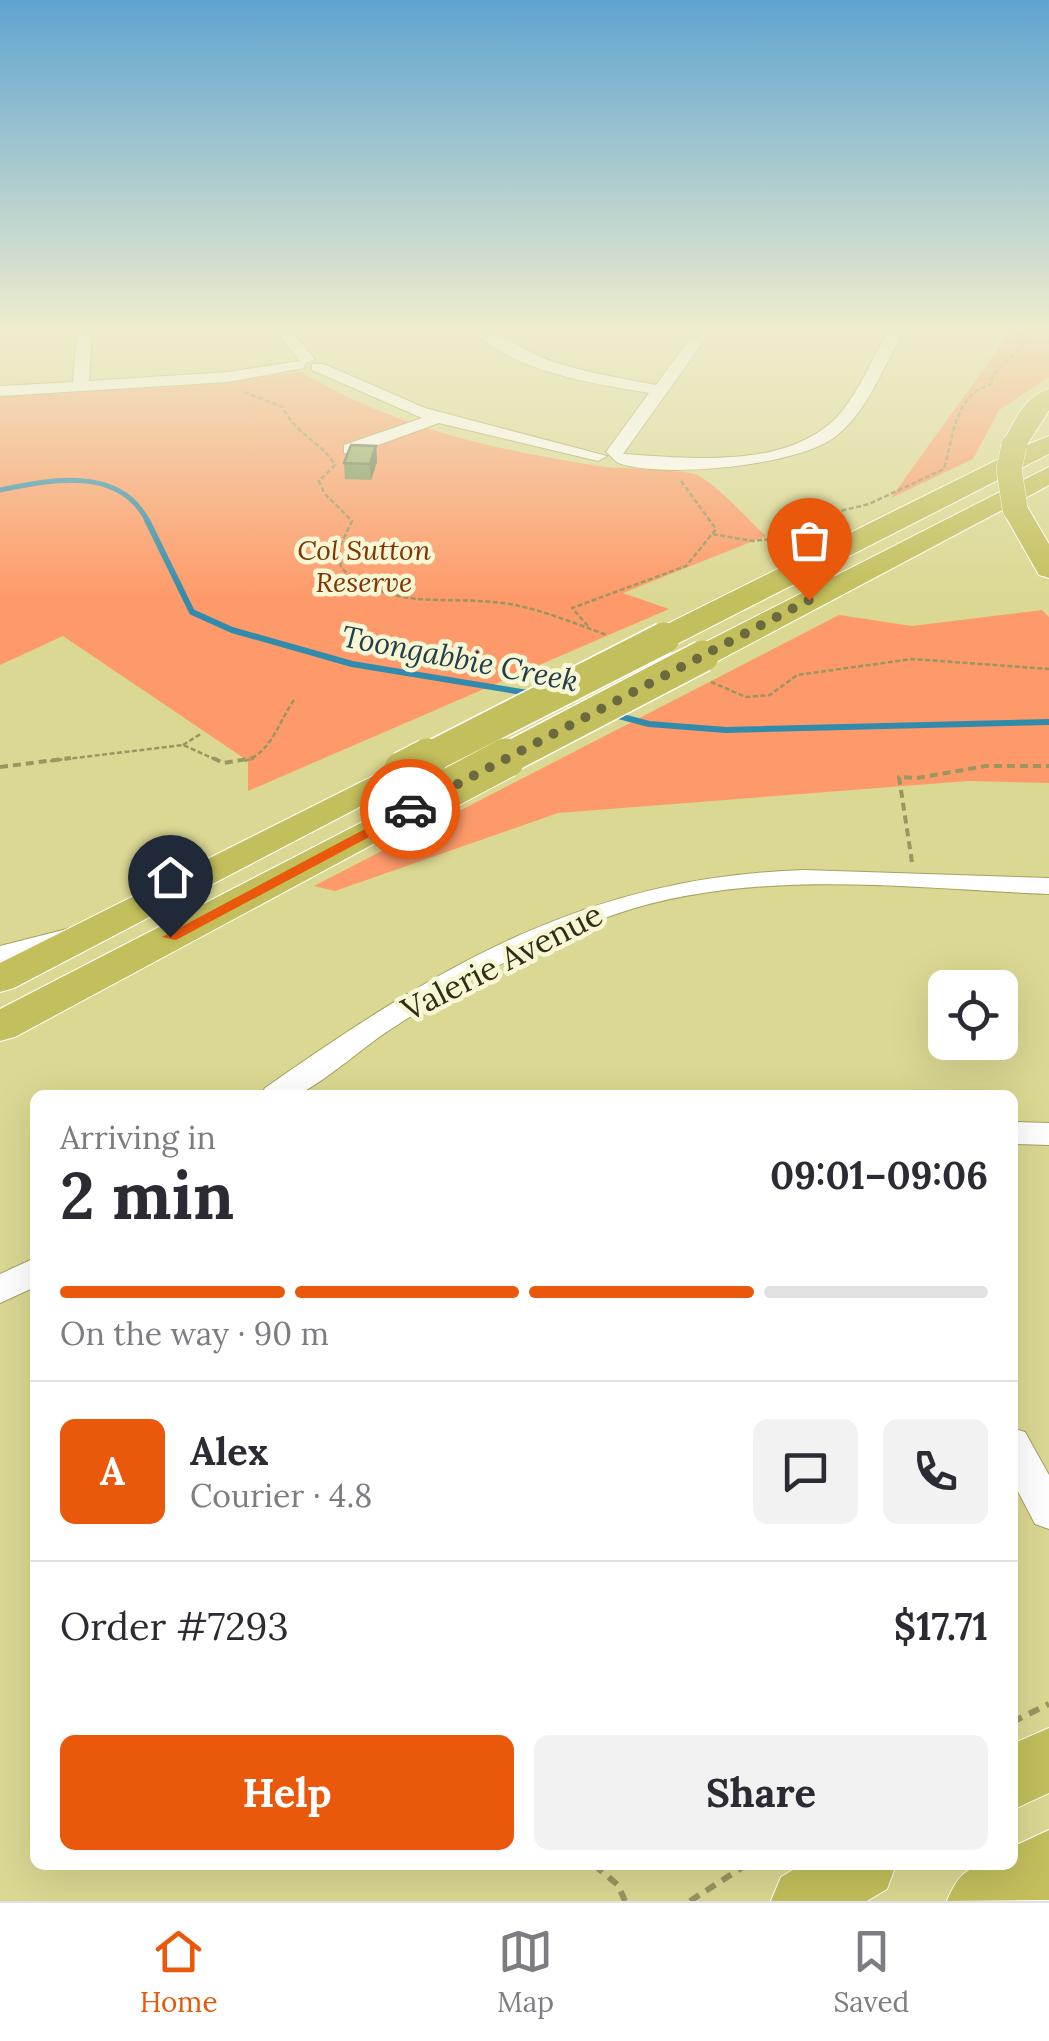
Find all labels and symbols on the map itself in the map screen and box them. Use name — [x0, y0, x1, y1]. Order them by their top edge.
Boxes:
pin — [767, 498, 852, 601]
park label: Col Sutton Reserve — [297, 532, 431, 600]
water label: Toongabbie Creek — [339, 616, 582, 700]
courier — [360, 759, 460, 859]
pin — [128, 835, 213, 938]
street label: Valerie Avenue — [394, 893, 609, 1030]

